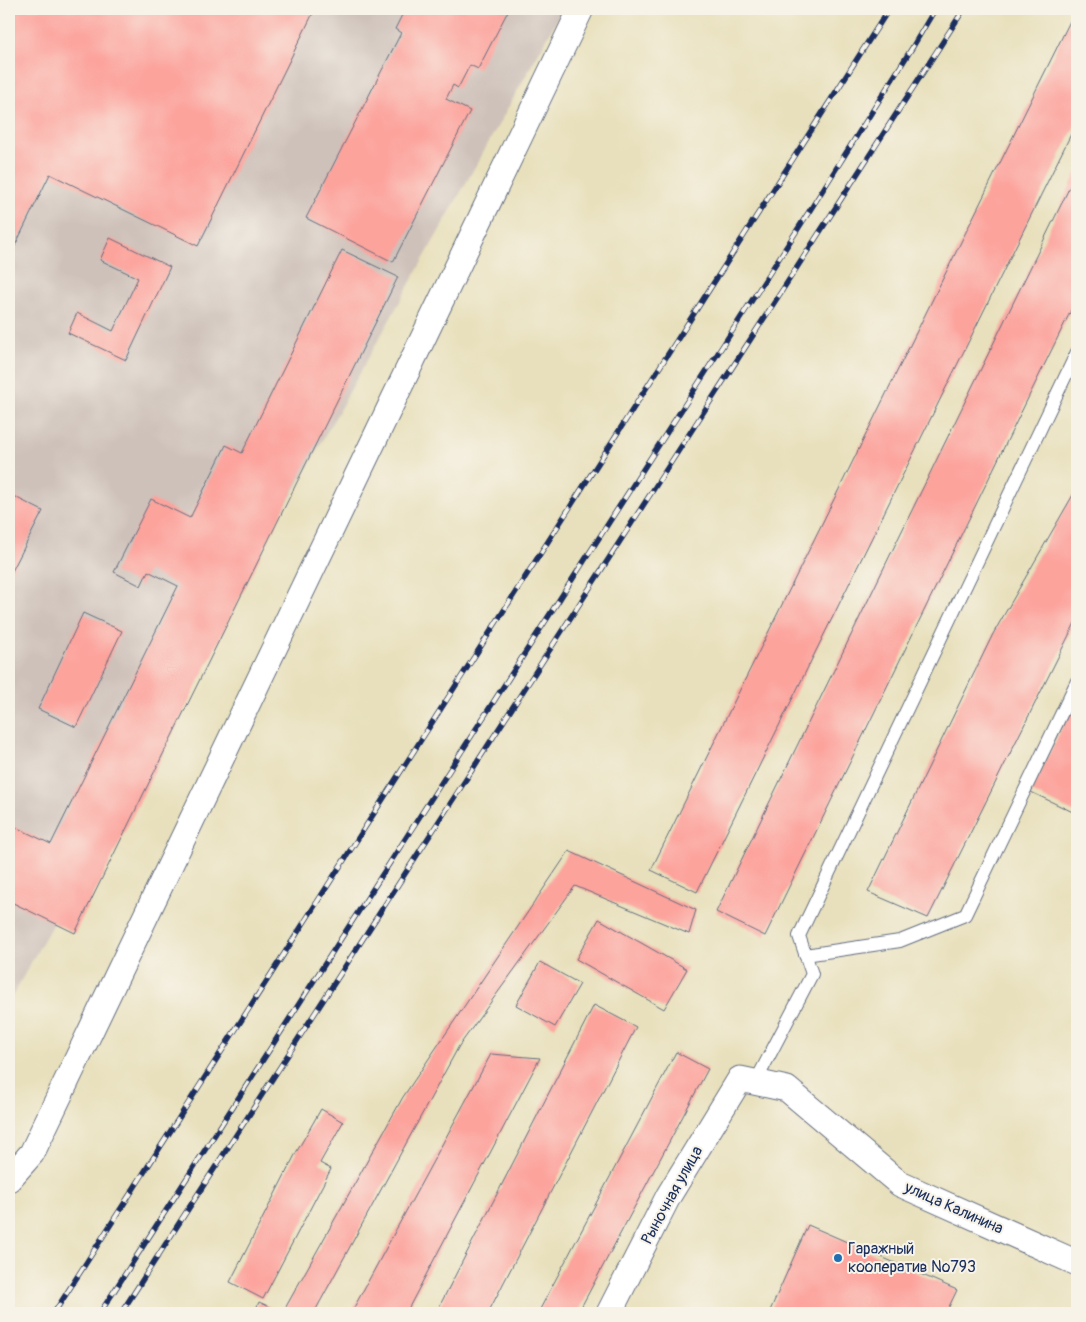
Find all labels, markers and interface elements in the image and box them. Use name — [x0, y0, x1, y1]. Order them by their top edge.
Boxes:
street label: Рыночная улица — [637, 1142, 707, 1248]
street label: улица Калинина — [901, 1177, 1006, 1239]
place label: Гаражный кооператив №793 — [848, 1239, 976, 1277]
marker: Гаражный кооператив №793 — [832, 1252, 844, 1264]

